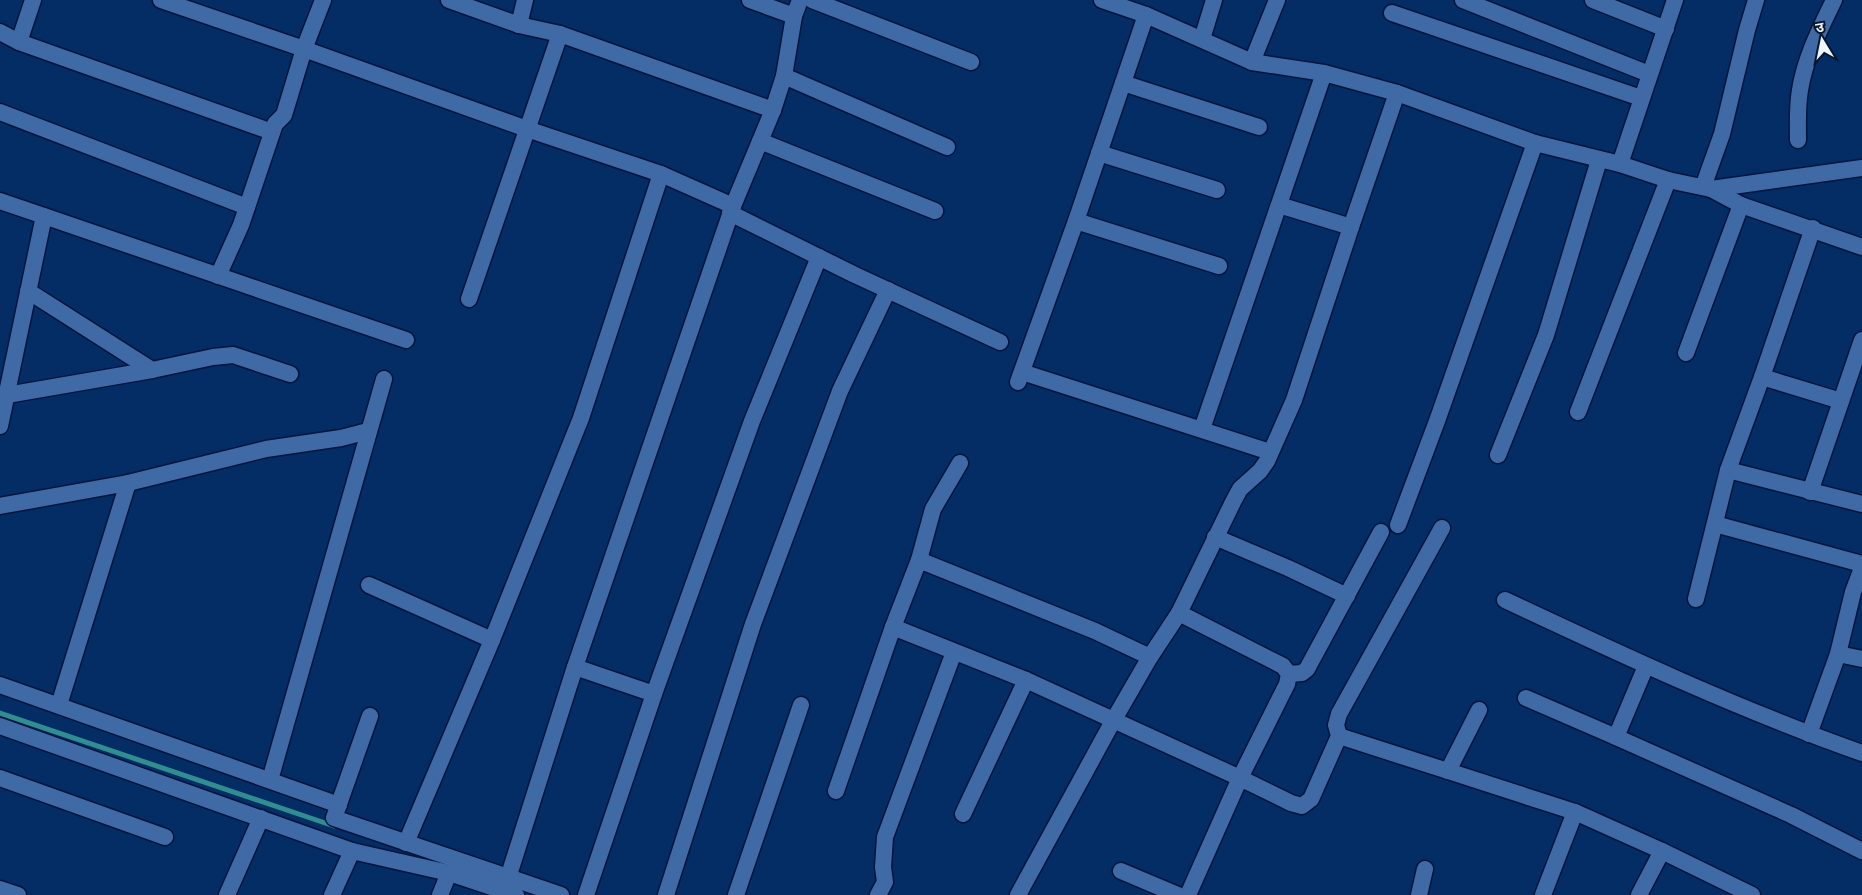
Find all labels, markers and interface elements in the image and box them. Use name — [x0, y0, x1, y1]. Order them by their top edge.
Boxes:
north arrow — [1797, 15, 1847, 65]
text: उ — [1814, 16, 1826, 38]

